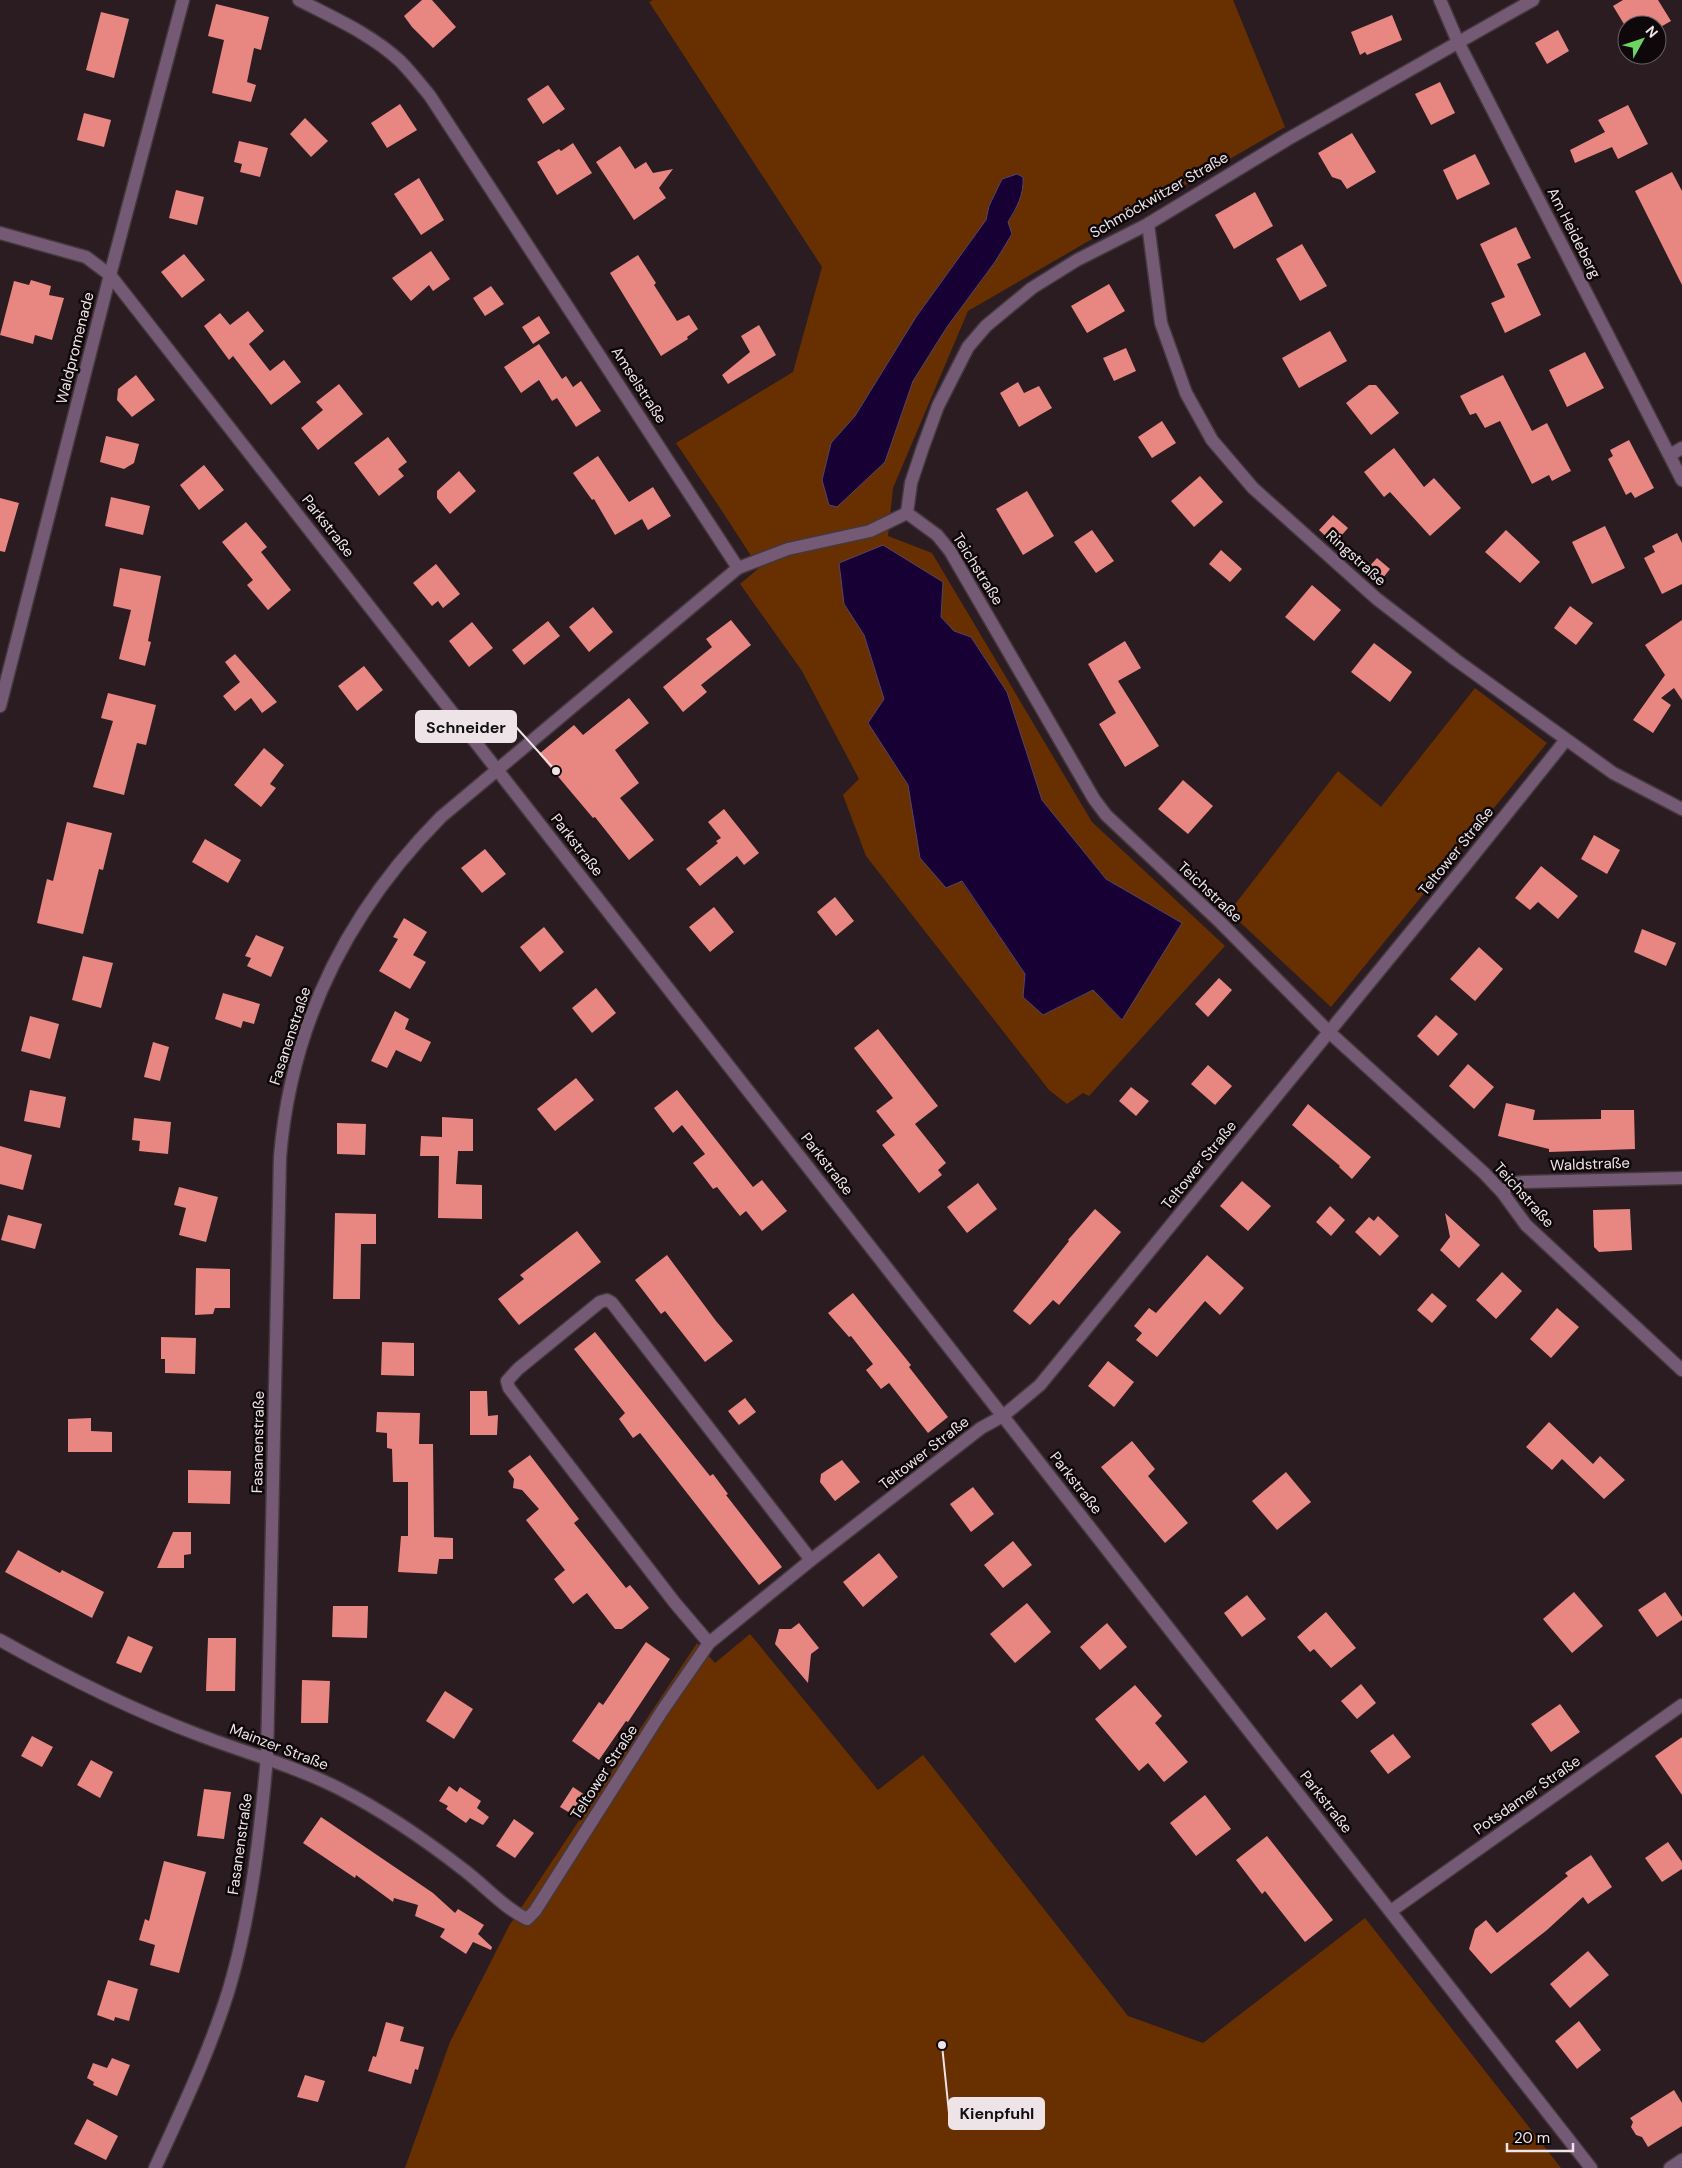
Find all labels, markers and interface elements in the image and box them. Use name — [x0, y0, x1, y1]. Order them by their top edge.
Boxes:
north arrow — [1617, 15, 1667, 65]
text: N — [1642, 22, 1662, 41]
street label: Schmöckwitzer Straße — [1086, 147, 1232, 243]
street label: Am Heideberg — [1543, 184, 1605, 282]
street label: Waldpromenade — [51, 290, 99, 406]
street label: Amselstraße — [607, 343, 671, 427]
street label: Parkstraße — [297, 491, 359, 561]
street label: Ringstraße — [1322, 526, 1390, 590]
street label: Teichstraße — [948, 529, 1008, 609]
callout: Schneider — [416, 711, 516, 742]
text: Schneider — [426, 717, 506, 738]
street label: Teltower Straße — [1414, 802, 1498, 900]
street label: Parkstraße — [546, 810, 608, 880]
street label: Teichstraße — [1173, 857, 1247, 927]
street label: Fasanenstraße — [265, 984, 315, 1088]
street label: Teltower Straße — [1157, 1116, 1241, 1214]
street label: Parkstraße — [796, 1129, 858, 1199]
street label: Waldstraße — [1550, 1153, 1630, 1175]
street label: Teichstraße — [1489, 1158, 1559, 1232]
street label: Fasanenstraße — [247, 1391, 269, 1493]
street label: Teltower Straße — [875, 1412, 973, 1494]
street label: Parkstraße — [1045, 1448, 1107, 1518]
street label: Mainzer Straße — [227, 1719, 331, 1775]
street label: Teltower Straße — [566, 1721, 642, 1823]
street label: Potsdamer Straße — [1470, 1751, 1584, 1839]
street label: Parkstraße — [1295, 1767, 1357, 1837]
street label: Fasanenstraße — [223, 1792, 257, 1896]
callout: Kienpfuhl — [949, 2098, 1044, 2129]
text: Kienpfuhl — [960, 2103, 1034, 2124]
scale bar — [1507, 2120, 1573, 2152]
text: 20 m — [1514, 2128, 1550, 2148]

